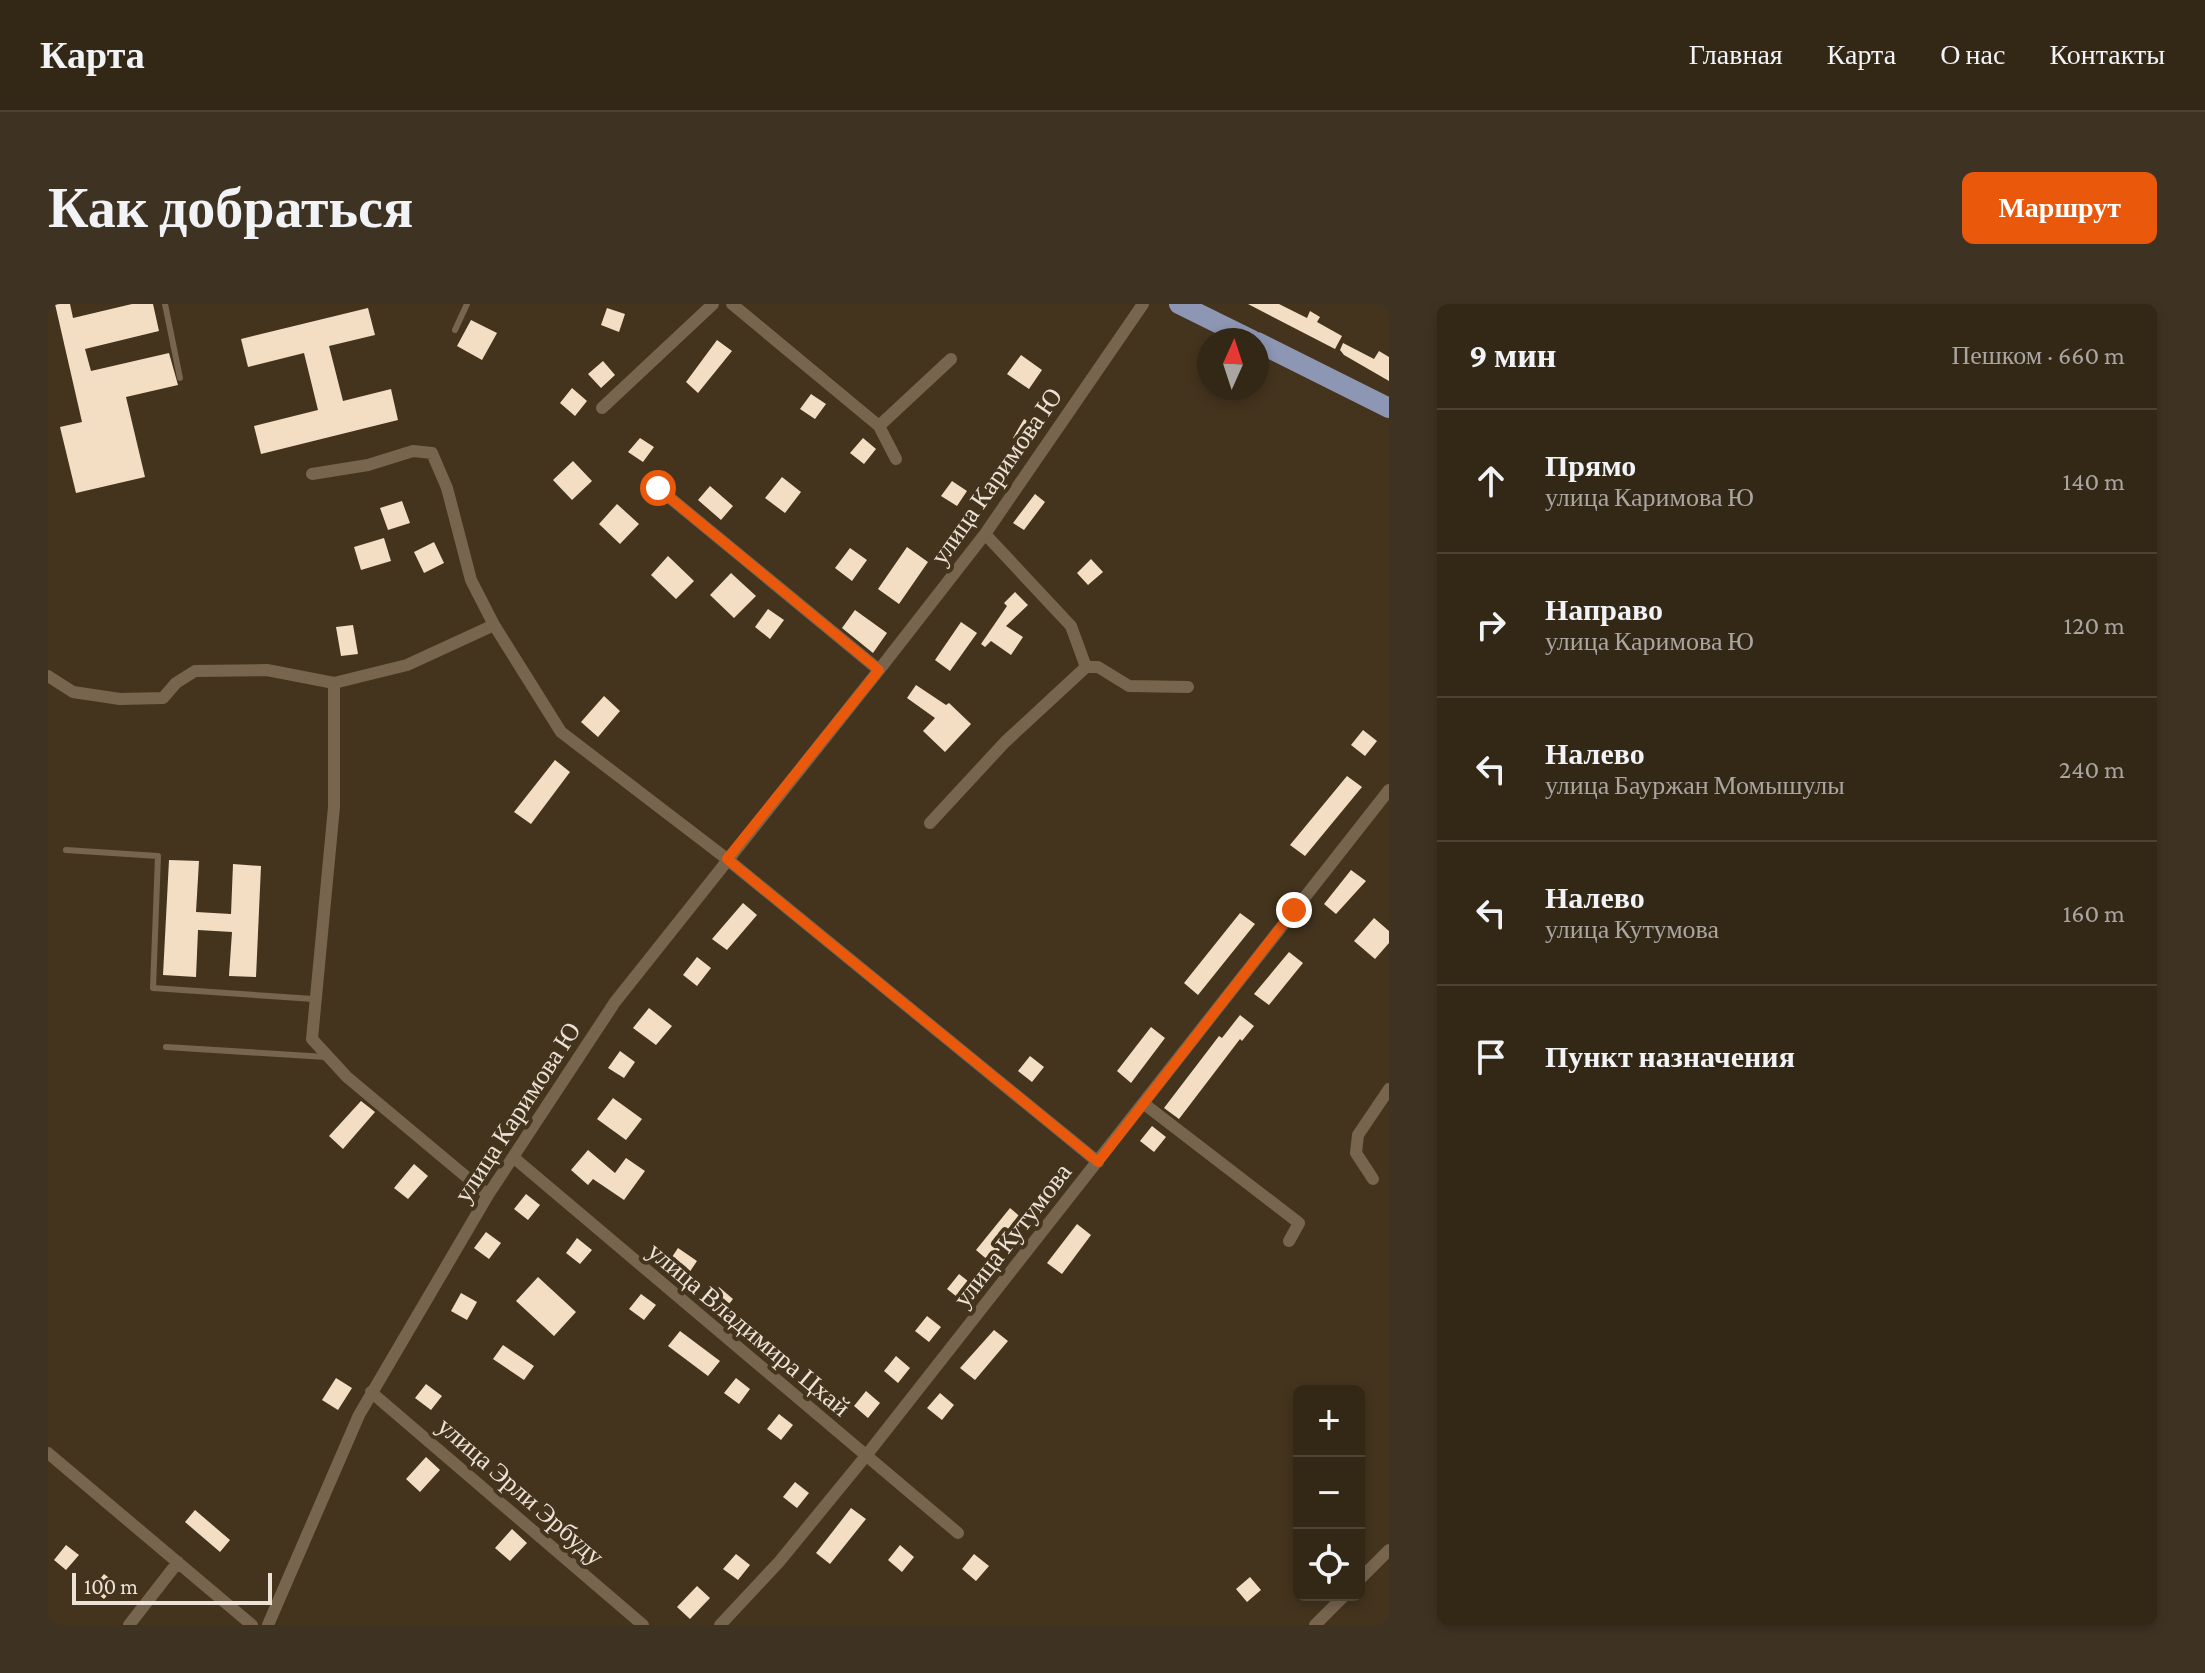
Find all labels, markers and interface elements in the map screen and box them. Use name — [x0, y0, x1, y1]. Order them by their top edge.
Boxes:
text: Карта — [40, 34, 145, 76]
text: Главная — [1689, 39, 1783, 70]
text: Карта — [1827, 39, 1896, 70]
text: О нас — [1940, 39, 2005, 70]
text: Контакты — [2049, 39, 2165, 70]
button: Маршрут — [1962, 172, 2157, 244]
text: Как добраться — [48, 177, 413, 239]
north arrow — [1197, 328, 1269, 400]
text: 9 мин — [1469, 337, 1556, 374]
text: Пешком · 660 m — [1952, 341, 2125, 370]
street label: улица Каримова Ю — [925, 382, 1068, 570]
text: Прямо — [1545, 449, 1636, 482]
icon: ahead — [1469, 459, 1513, 503]
text: 140 m — [2063, 467, 2125, 496]
route start — [640, 470, 676, 506]
text: улица Каримова Ю — [1545, 483, 1754, 512]
text: Направо — [1545, 593, 1663, 626]
icon: right — [1469, 603, 1513, 647]
text: 120 m — [2064, 611, 2125, 640]
text: улица Каримова Ю — [1545, 627, 1754, 656]
text: Налево — [1545, 737, 1645, 770]
icon: left — [1469, 747, 1513, 791]
text: 240 m — [2059, 755, 2125, 784]
text: улица Бауржан Момышулы — [1545, 771, 1845, 800]
text: Налево — [1545, 881, 1645, 914]
icon: left — [1469, 891, 1513, 935]
route end — [1276, 892, 1312, 928]
text: 160 m — [2063, 899, 2125, 928]
text: улица Кутумова — [1545, 915, 1719, 944]
street label: улица Каримова Ю — [448, 1017, 587, 1208]
icon: arrive — [1469, 1035, 1513, 1079]
text: Пункт назначения — [1545, 1040, 1795, 1073]
street label: улица Кутумова — [947, 1157, 1078, 1313]
street label: улица Владимира Цхай — [642, 1236, 856, 1422]
map controls — [1293, 1385, 1365, 1601]
button: + — [1293, 1385, 1365, 1457]
street label: улица Эрли Эрбуду — [432, 1411, 610, 1571]
button: − — [1293, 1457, 1365, 1529]
button: locate — [1293, 1529, 1365, 1601]
scale bar — [72, 1569, 272, 1605]
text: 100 m — [84, 1574, 138, 1599]

